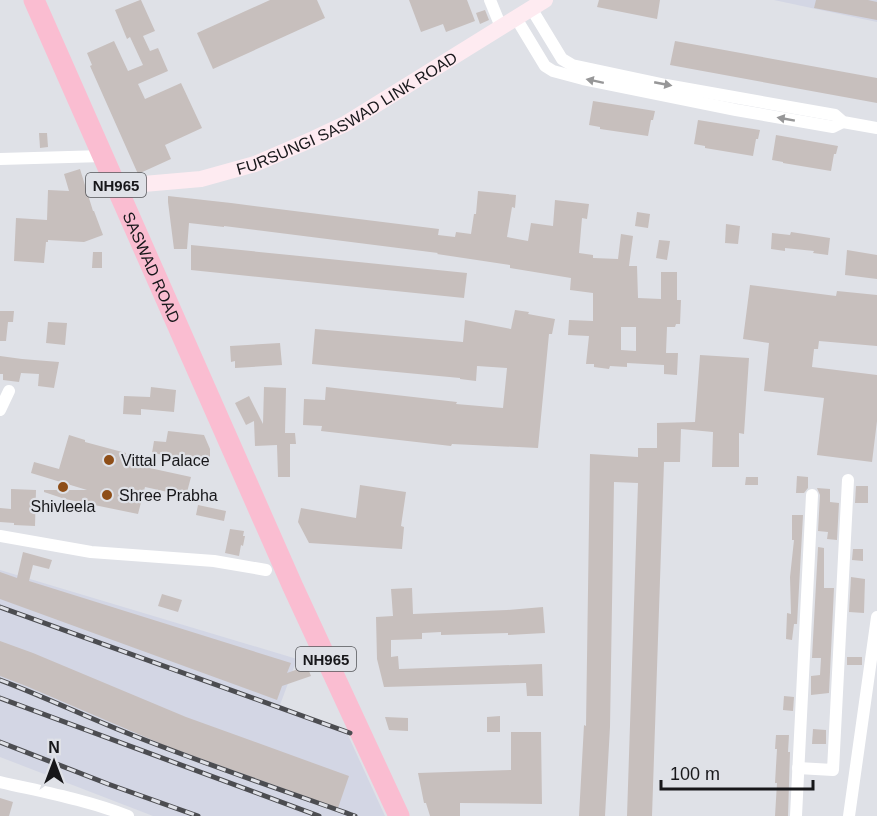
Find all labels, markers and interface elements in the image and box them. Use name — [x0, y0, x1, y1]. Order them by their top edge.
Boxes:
street label: FURSUNGI SASWAD LINK ROAD — [234, 48, 460, 177]
one-way arrow — [585, 76, 604, 85]
one-way arrow — [653, 80, 672, 89]
one-way arrow — [777, 114, 796, 123]
road number: NH965 — [86, 173, 146, 197]
street label: SASWAD ROAD — [120, 209, 184, 325]
place label: Vittal Palace — [121, 452, 210, 469]
marker: Vittal Palace — [102, 453, 116, 467]
marker: Shivleela — [56, 480, 70, 494]
place label: Shree Prabha — [119, 487, 218, 504]
marker: Shree Prabha — [100, 488, 114, 502]
place label: Shivleela — [31, 498, 96, 515]
road number: NH965 — [296, 647, 356, 671]
north arrow — [24, 732, 84, 792]
text: N — [48, 739, 60, 756]
scale bar — [661, 753, 812, 791]
text: 100 m — [670, 764, 720, 784]

